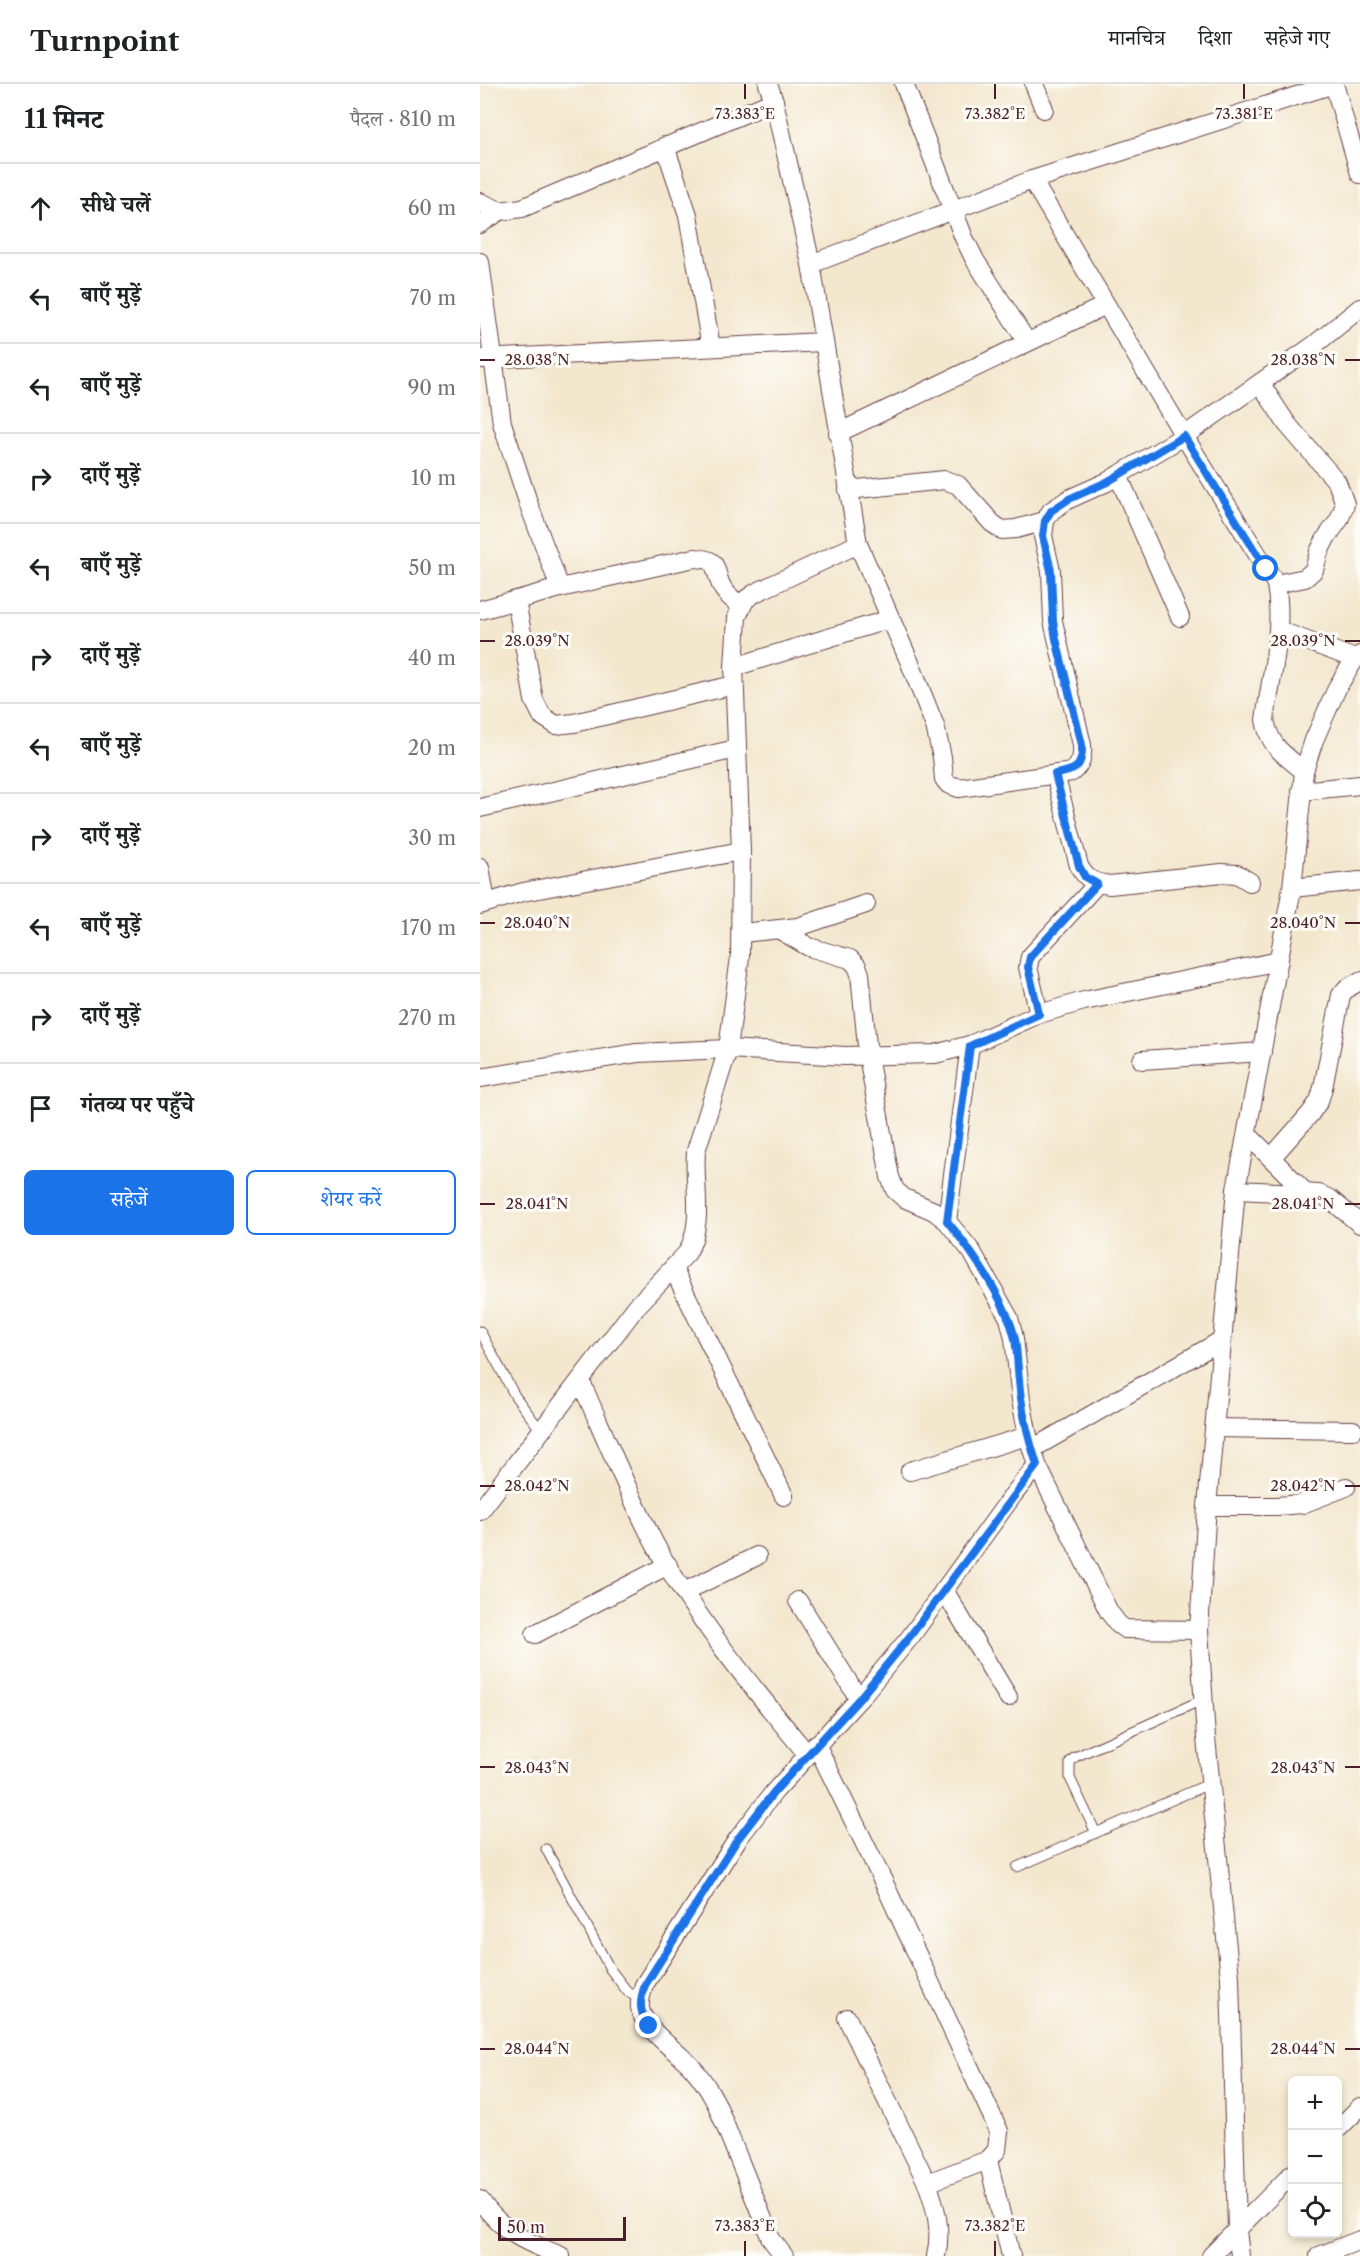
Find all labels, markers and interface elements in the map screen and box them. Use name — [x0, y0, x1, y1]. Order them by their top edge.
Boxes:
text: Turnpoint — [30, 24, 179, 58]
text: मानचित्र — [1108, 25, 1165, 50]
text: दिशा — [1198, 25, 1232, 50]
text: सहेजे गए — [1265, 25, 1330, 50]
text: 11 मिनट — [24, 103, 103, 135]
text: 73.383°E — [715, 104, 775, 123]
text: 73.382°E — [965, 104, 1025, 123]
text: 73.381°E — [1215, 104, 1273, 123]
text: पैदल · 810 m — [350, 107, 456, 131]
text: सीधे चलें — [81, 191, 150, 218]
icon: ahead — [24, 192, 57, 225]
text: 60 m — [408, 196, 456, 220]
text: बाएँ मुड़ें — [81, 281, 141, 308]
icon: left — [24, 282, 57, 315]
text: 70 m — [410, 286, 456, 310]
text: 28.038°N — [504, 350, 570, 369]
text: 28.038°N — [1270, 350, 1336, 369]
text: बाएँ मुड़ें — [81, 371, 141, 398]
icon: left — [24, 372, 57, 405]
text: 90 m — [408, 376, 456, 400]
text: दाएँ मुड़ें — [81, 461, 140, 488]
icon: right — [24, 462, 57, 495]
text: 10 m — [411, 466, 456, 490]
text: बाएँ मुड़ें — [81, 551, 141, 578]
icon: left — [24, 552, 57, 585]
route start — [1252, 555, 1278, 581]
text: 50 m — [409, 556, 456, 580]
text: 28.039°N — [504, 631, 570, 650]
text: 28.039°N — [1270, 631, 1336, 650]
text: दाएँ मुड़ें — [81, 641, 140, 668]
icon: right — [24, 642, 57, 675]
text: 40 m — [408, 646, 456, 670]
text: बाएँ मुड़ें — [81, 731, 141, 758]
icon: left — [24, 732, 57, 765]
text: 20 m — [408, 736, 456, 760]
text: दाएँ मुड़ें — [81, 821, 140, 848]
icon: right — [24, 822, 57, 855]
text: 30 m — [408, 826, 456, 850]
text: बाएँ मुड़ें — [81, 911, 141, 938]
icon: left — [24, 912, 57, 945]
text: 28.040°N — [504, 913, 570, 932]
text: 28.040°N — [1270, 913, 1336, 932]
text: 170 m — [401, 916, 456, 940]
text: दाएँ मुड़ें — [81, 1001, 140, 1028]
icon: right — [24, 1002, 57, 1035]
text: 270 m — [398, 1006, 456, 1030]
text: गंतव्य पर पहुँचे — [81, 1091, 194, 1118]
icon: arrive — [24, 1092, 57, 1125]
button: सहेजें — [24, 1170, 234, 1235]
button: शेयर करें — [246, 1170, 456, 1235]
text: 28.041°N — [506, 1194, 568, 1213]
text: 28.041°N — [1272, 1194, 1334, 1213]
text: 28.042°N — [504, 1476, 570, 1495]
text: 28.042°N — [1270, 1476, 1336, 1495]
text: 28.043°N — [505, 1758, 570, 1777]
text: 28.043°N — [1271, 1758, 1336, 1777]
route end — [635, 2012, 661, 2038]
text: 28.044°N — [504, 2039, 570, 2058]
text: 28.044°N — [1270, 2039, 1336, 2058]
map controls — [1288, 2076, 1342, 2238]
button: + — [1288, 2076, 1342, 2130]
button: − — [1288, 2130, 1342, 2184]
button: locate — [1288, 2184, 1342, 2238]
scale bar — [498, 2214, 626, 2242]
text: 73.383°E — [715, 2216, 775, 2235]
text: 73.382°E — [965, 2216, 1025, 2235]
text: 50 m — [507, 2217, 545, 2237]

